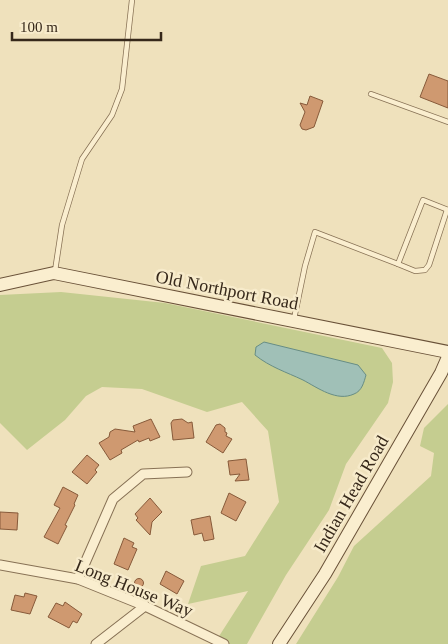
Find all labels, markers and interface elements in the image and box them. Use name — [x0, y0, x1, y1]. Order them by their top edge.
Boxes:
scale bar — [12, 10, 161, 42]
text: 100 m — [20, 19, 58, 35]
street label: Old Northport Road — [154, 266, 300, 314]
street label: Indian Head Road — [310, 432, 392, 556]
street label: Long House Way — [72, 555, 196, 621]

